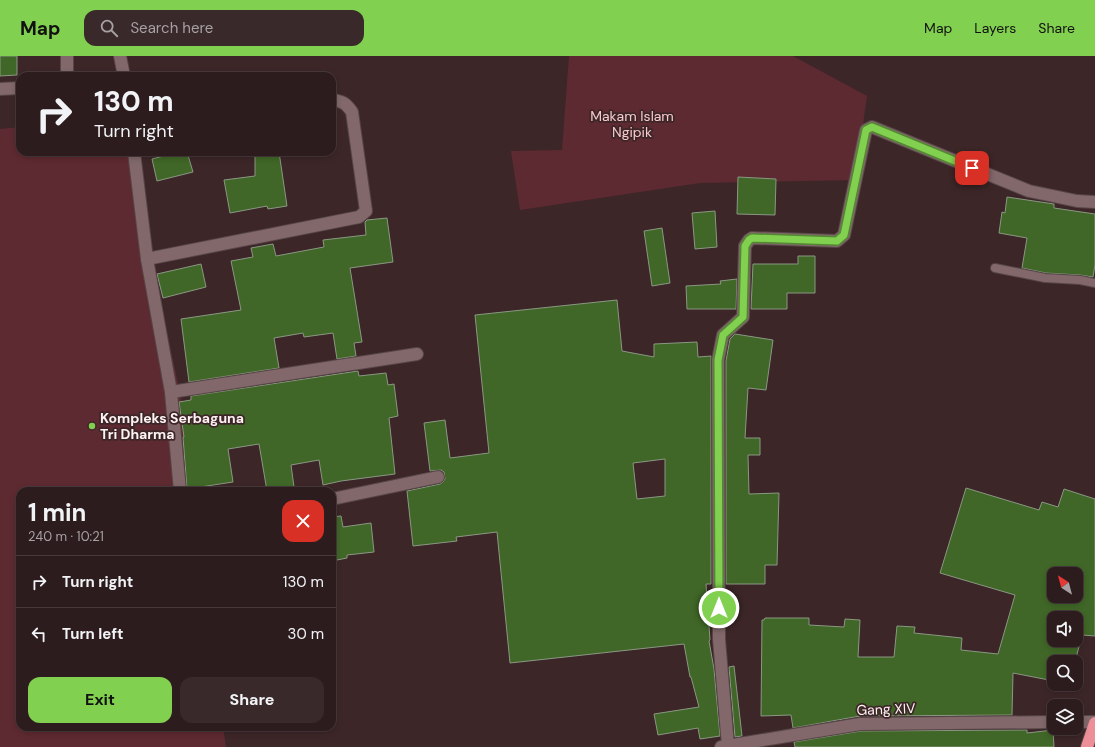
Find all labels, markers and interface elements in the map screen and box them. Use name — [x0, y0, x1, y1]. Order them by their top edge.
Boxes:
search box — [84, 10, 364, 46]
text: Map — [20, 16, 60, 41]
icon: search — [98, 17, 120, 39]
text: Search here — [130, 18, 213, 38]
text: Map — [924, 19, 952, 37]
text: Layers — [974, 19, 1016, 37]
text: Share — [1038, 19, 1075, 37]
text: 130 m — [94, 83, 174, 120]
icon: right — [28, 88, 80, 140]
park label: Makam Islam Ngipik — [590, 107, 674, 141]
text: Turn right — [94, 119, 174, 143]
pin — [955, 151, 989, 185]
icon: arrive — [961, 157, 983, 179]
place label: Kompleks Serbaguna Tri Dharma — [100, 409, 244, 443]
marker: Kompleks Serbaguna Tri Dharma — [87, 421, 97, 431]
text: 1 min — [28, 497, 86, 528]
button: close — [282, 500, 324, 542]
text: 240 m · 10:21 — [28, 528, 104, 545]
north arrow — [1047, 567, 1083, 603]
map controls — [1047, 567, 1083, 735]
icon: right — [28, 571, 50, 593]
text: Turn right — [62, 572, 133, 592]
text: 130 m — [283, 572, 324, 592]
position arrow — [698, 587, 740, 629]
button: sound — [1047, 611, 1083, 647]
icon: left — [28, 623, 50, 645]
text: Turn left — [62, 624, 123, 644]
text: 30 m — [288, 624, 324, 644]
button: search — [1047, 655, 1083, 691]
button: Exit — [28, 677, 172, 723]
button: Share — [180, 677, 324, 723]
street label: Gang XIV — [856, 699, 916, 719]
button: layers — [1047, 699, 1083, 735]

